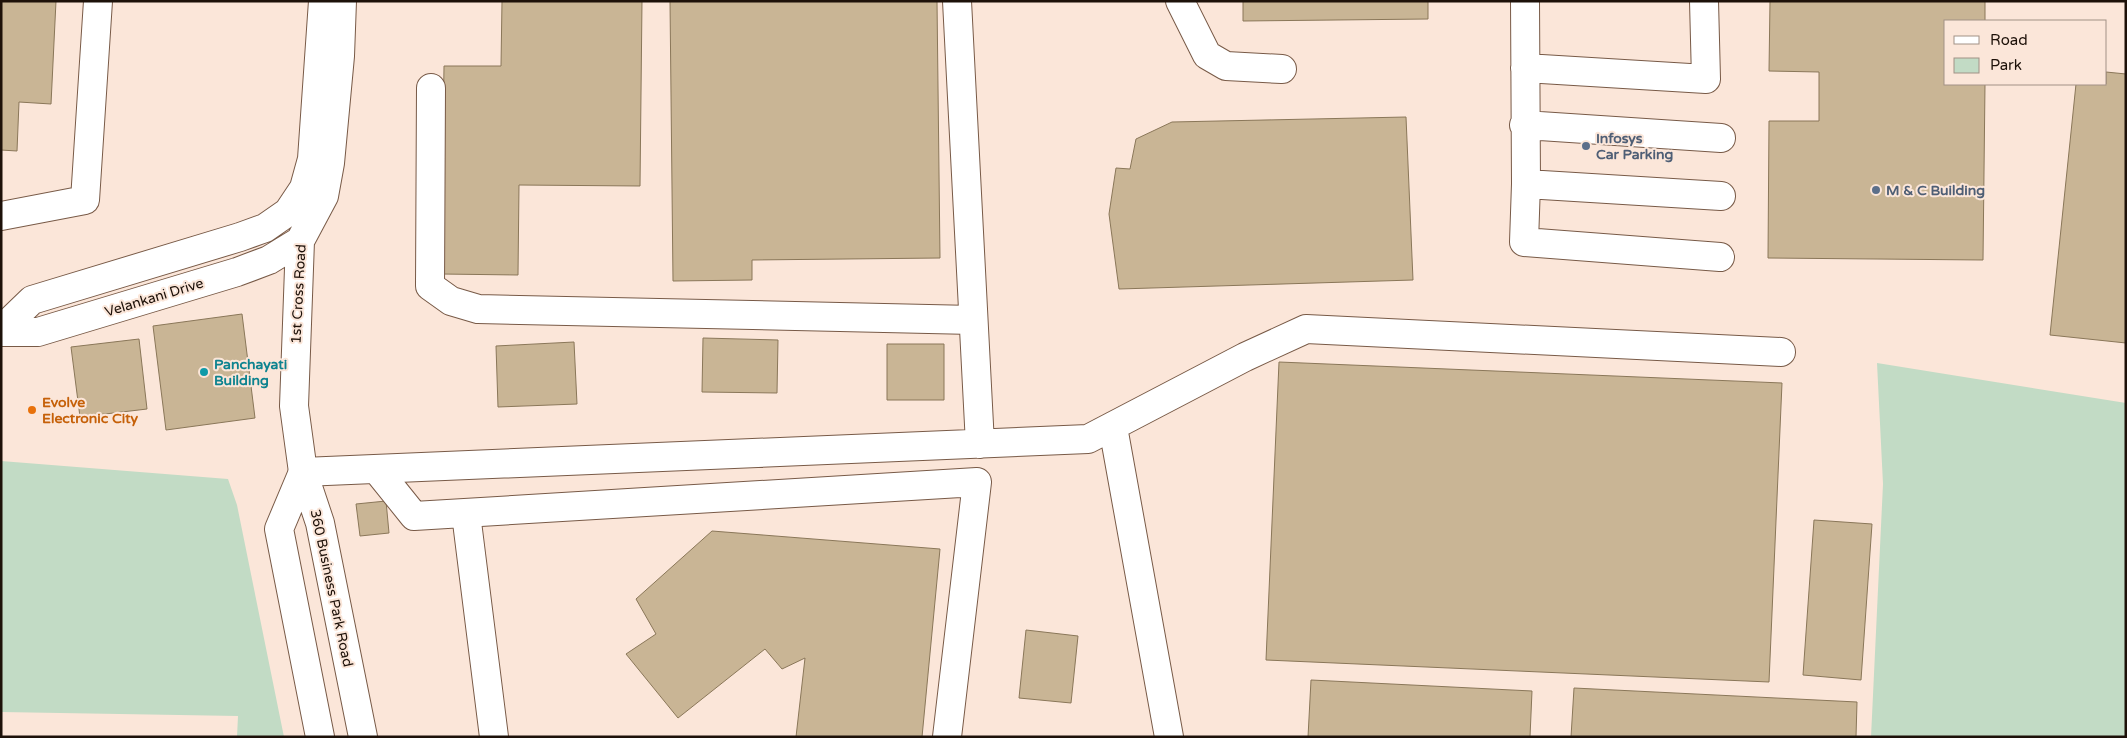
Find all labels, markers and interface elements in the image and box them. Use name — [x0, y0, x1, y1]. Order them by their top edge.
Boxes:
legend — [1944, 20, 2107, 85]
text: Road — [1990, 31, 2028, 49]
text: Park — [1990, 56, 2022, 74]
place label: Infosys Car Parking — [1596, 130, 1674, 163]
marker: Infosys Car Parking — [1580, 140, 1592, 152]
place label: M & C Building — [1886, 182, 1985, 199]
marker: M & C Building — [1870, 184, 1882, 196]
street label: 1st Cross Road — [287, 244, 310, 344]
street label: Velankani Drive — [103, 274, 206, 321]
place label: Panchayati Building — [214, 356, 287, 389]
marker: Panchayati Building — [198, 366, 210, 378]
place label: Evolve Electronic City — [42, 394, 138, 427]
marker: Evolve Electronic City — [26, 404, 38, 416]
street label: 360 Business Park Road — [307, 508, 357, 668]

